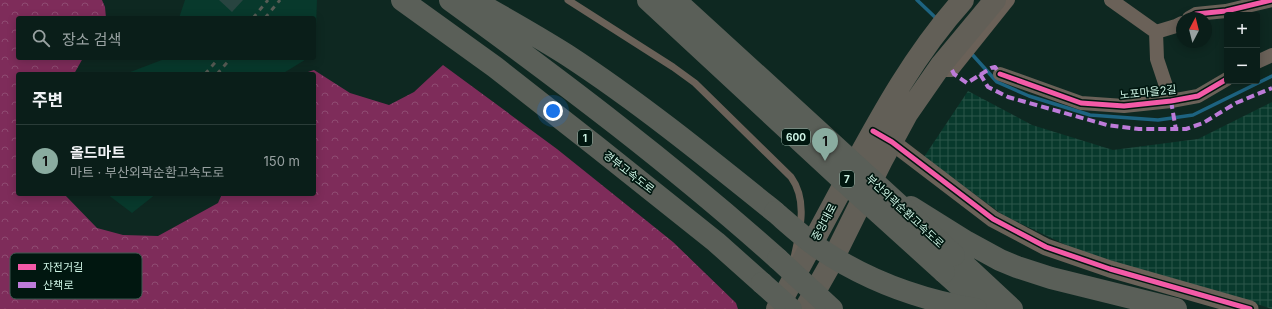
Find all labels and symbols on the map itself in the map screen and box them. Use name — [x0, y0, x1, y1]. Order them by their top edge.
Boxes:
north arrow — [1176, 12, 1212, 48]
street label: 노포마을2길 — [1119, 82, 1177, 102]
your location — [543, 101, 563, 121]
pin: 1 — [812, 128, 838, 161]
road number: 600 — [782, 129, 810, 145]
road number: 1 — [578, 130, 592, 146]
street label: 경부고속도로 — [601, 148, 657, 196]
road number: 7 — [840, 171, 854, 187]
street label: 부산외곽순환고속도로 — [863, 171, 947, 251]
street label: 중앙대로 — [808, 201, 840, 243]
legend — [10, 253, 142, 299]
text: 자전거길 — [43, 260, 83, 274]
text: 산책로 — [43, 278, 73, 292]

